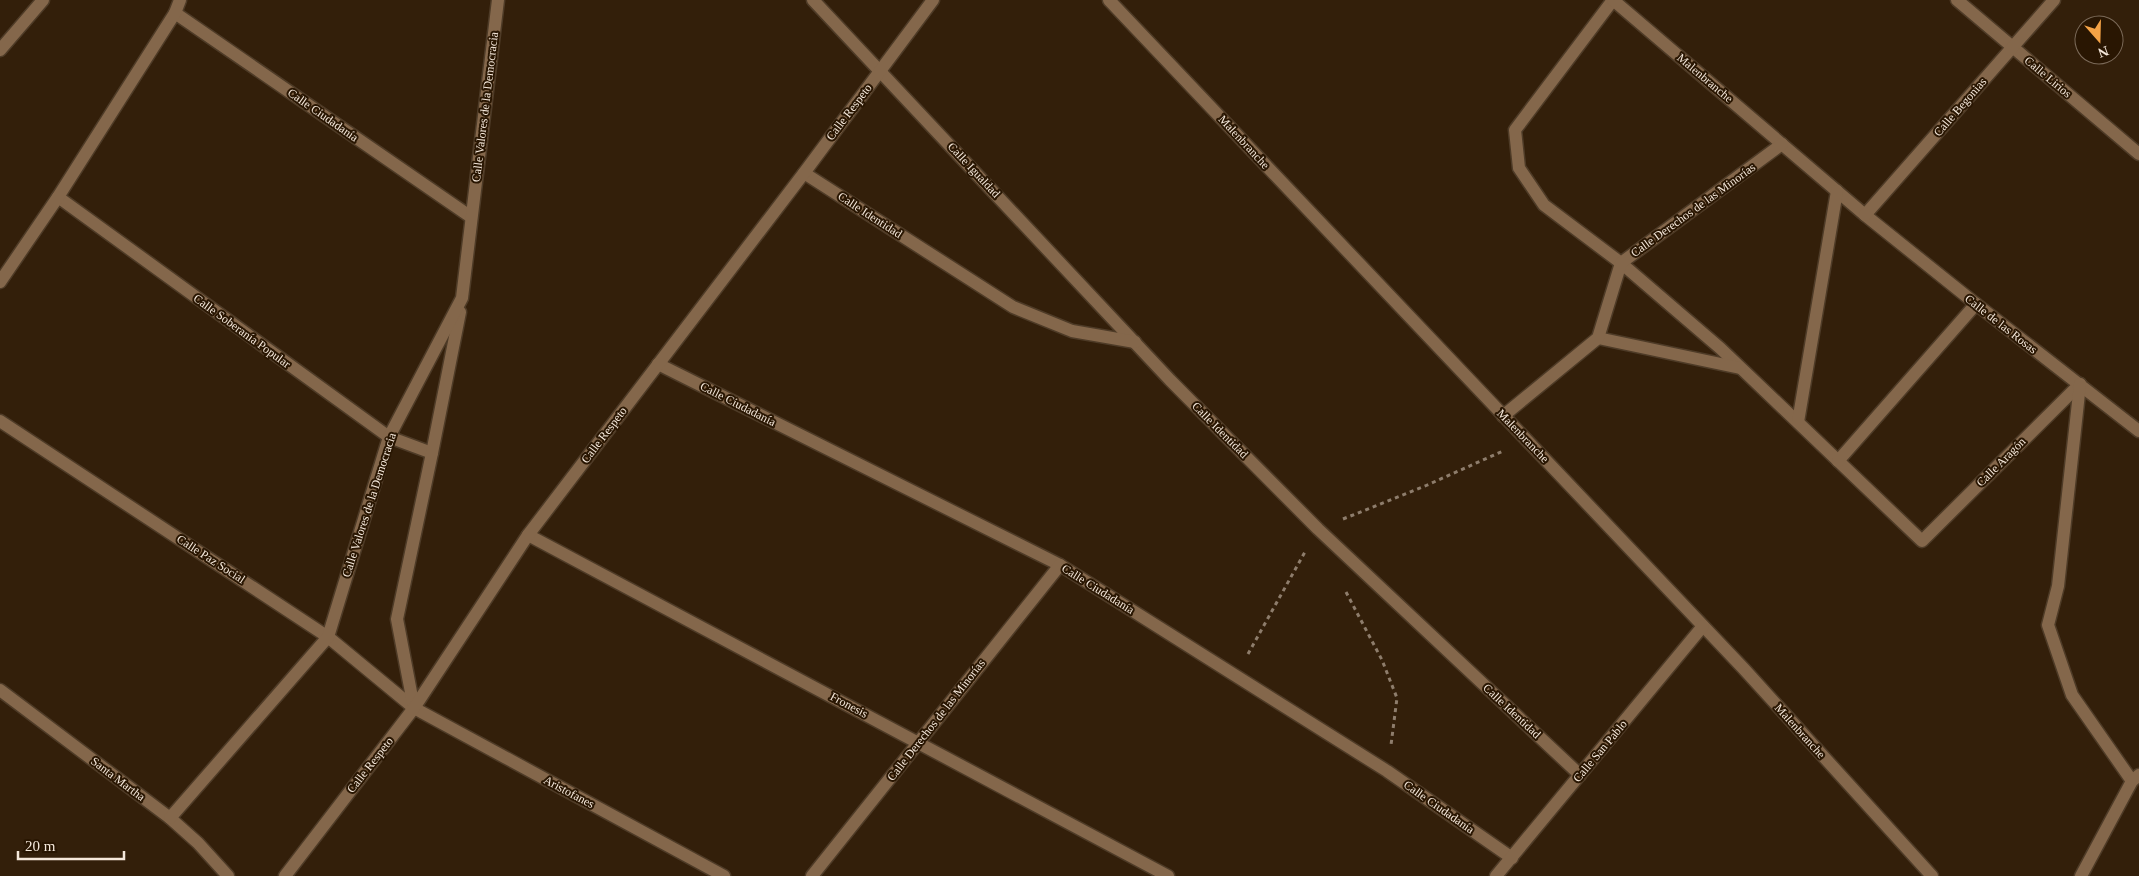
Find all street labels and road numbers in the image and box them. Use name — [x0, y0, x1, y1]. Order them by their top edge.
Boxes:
street label: Calle Valores de la Democracia — [469, 31, 501, 183]
street label: Malenbranche — [1674, 51, 1736, 105]
street label: Calle Lirios — [2022, 53, 2075, 101]
street label: Calle Begonias — [1931, 75, 1989, 139]
street label: Calle Respeto — [823, 81, 875, 143]
street label: Calle Ciudadanía — [285, 85, 362, 145]
street label: Malenbranche — [1215, 112, 1273, 172]
street label: Calle Igualdad — [945, 140, 1003, 200]
street label: Calle Derechos de las Minorías — [1628, 160, 1758, 260]
street label: Calle Identidad — [835, 189, 905, 241]
street label: Calle Soberanía Popular — [191, 291, 293, 371]
street label: Calle de las Rosas — [1962, 292, 2040, 357]
street label: Calle Ciudadanía — [698, 379, 779, 429]
street label: Calle Identidad — [1189, 399, 1251, 461]
street label: Calle Respeto — [578, 404, 630, 466]
street label: Malenbranche — [1494, 406, 1552, 466]
street label: Calle Valores de la Democracia — [339, 430, 399, 579]
street label: Calle Aragón — [1974, 435, 2028, 489]
street label: Calle Paz Social — [174, 532, 248, 587]
street label: Calle Ciudadanía — [1059, 561, 1137, 617]
street label: Calle Derechos de las Minorías — [884, 656, 988, 784]
street label: Calle Identidad — [1480, 681, 1544, 741]
street label: Fronesis — [828, 689, 871, 721]
street label: Malenbranche — [1772, 701, 1828, 761]
street label: Calle San Pablo — [1570, 717, 1630, 785]
street label: Calle Respeto — [344, 734, 396, 796]
street label: Santa Martha — [88, 754, 148, 804]
street label: Aristofanes — [541, 773, 597, 811]
street label: Calle Ciudadanía — [1401, 777, 1478, 837]

